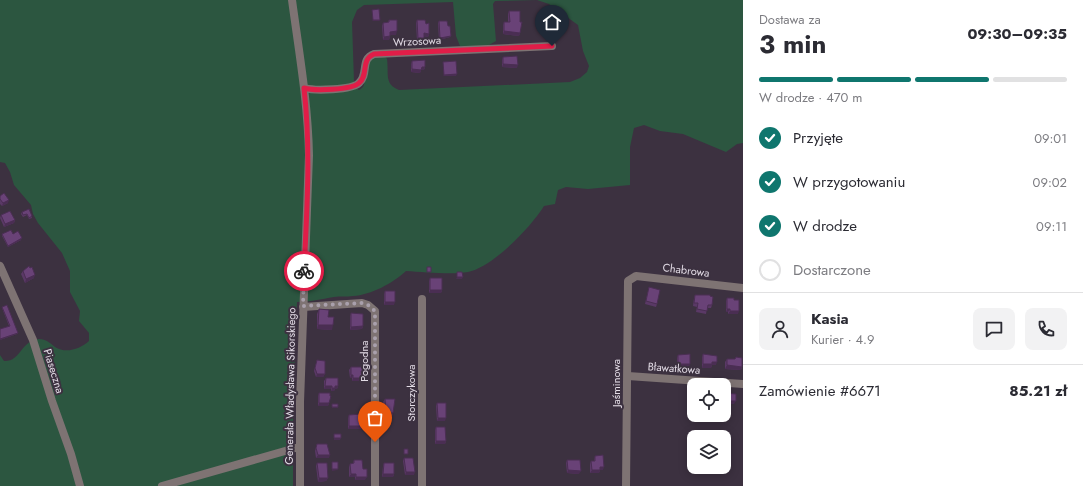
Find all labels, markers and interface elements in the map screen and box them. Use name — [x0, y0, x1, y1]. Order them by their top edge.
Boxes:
pin — [535, 5, 569, 46]
text: Dostawa za — [759, 10, 821, 29]
icon: home — [541, 11, 563, 33]
text: 09:30–09:35 — [967, 23, 1067, 45]
text: 3 min — [759, 25, 826, 63]
street label: Wrzosowa — [393, 32, 441, 50]
text: W drodze · 470 m — [759, 88, 862, 107]
icon: check — [759, 127, 781, 149]
text: Przyjęte — [793, 127, 843, 149]
text: 09:01 — [1034, 129, 1067, 148]
icon: check — [759, 171, 781, 193]
text: W przygotowaniu — [793, 171, 905, 193]
text: 09:02 — [1033, 173, 1067, 192]
icon: check — [759, 215, 781, 237]
text: W drodze — [793, 215, 857, 237]
text: 09:11 — [1036, 217, 1067, 236]
courier — [284, 251, 324, 291]
street label: Chabrowa — [662, 259, 710, 281]
text: Dostarczone — [793, 259, 871, 281]
icon: bike — [293, 260, 315, 282]
street label: Generała Władysława Sikorskiego — [281, 307, 299, 465]
button: person — [759, 308, 801, 350]
text: Kasia — [811, 308, 849, 330]
button: chat — [973, 308, 1015, 350]
button: phone — [1025, 308, 1067, 350]
text: Kurier · 4.9 — [811, 330, 874, 349]
street label: Pogodna — [356, 340, 372, 382]
street label: Piaseczna — [40, 347, 68, 395]
street label: Bławatkowa — [647, 358, 701, 378]
street label: Jaśminowa — [608, 359, 624, 409]
street label: Storczykowa — [403, 365, 419, 421]
map controls — [687, 378, 731, 474]
button: locate — [687, 378, 731, 422]
text: Zamówienie #6671 — [759, 380, 881, 402]
text: 85.21 zł — [1009, 380, 1067, 402]
pin — [358, 401, 392, 442]
icon: bag — [364, 407, 386, 429]
button: layers — [687, 430, 731, 474]

